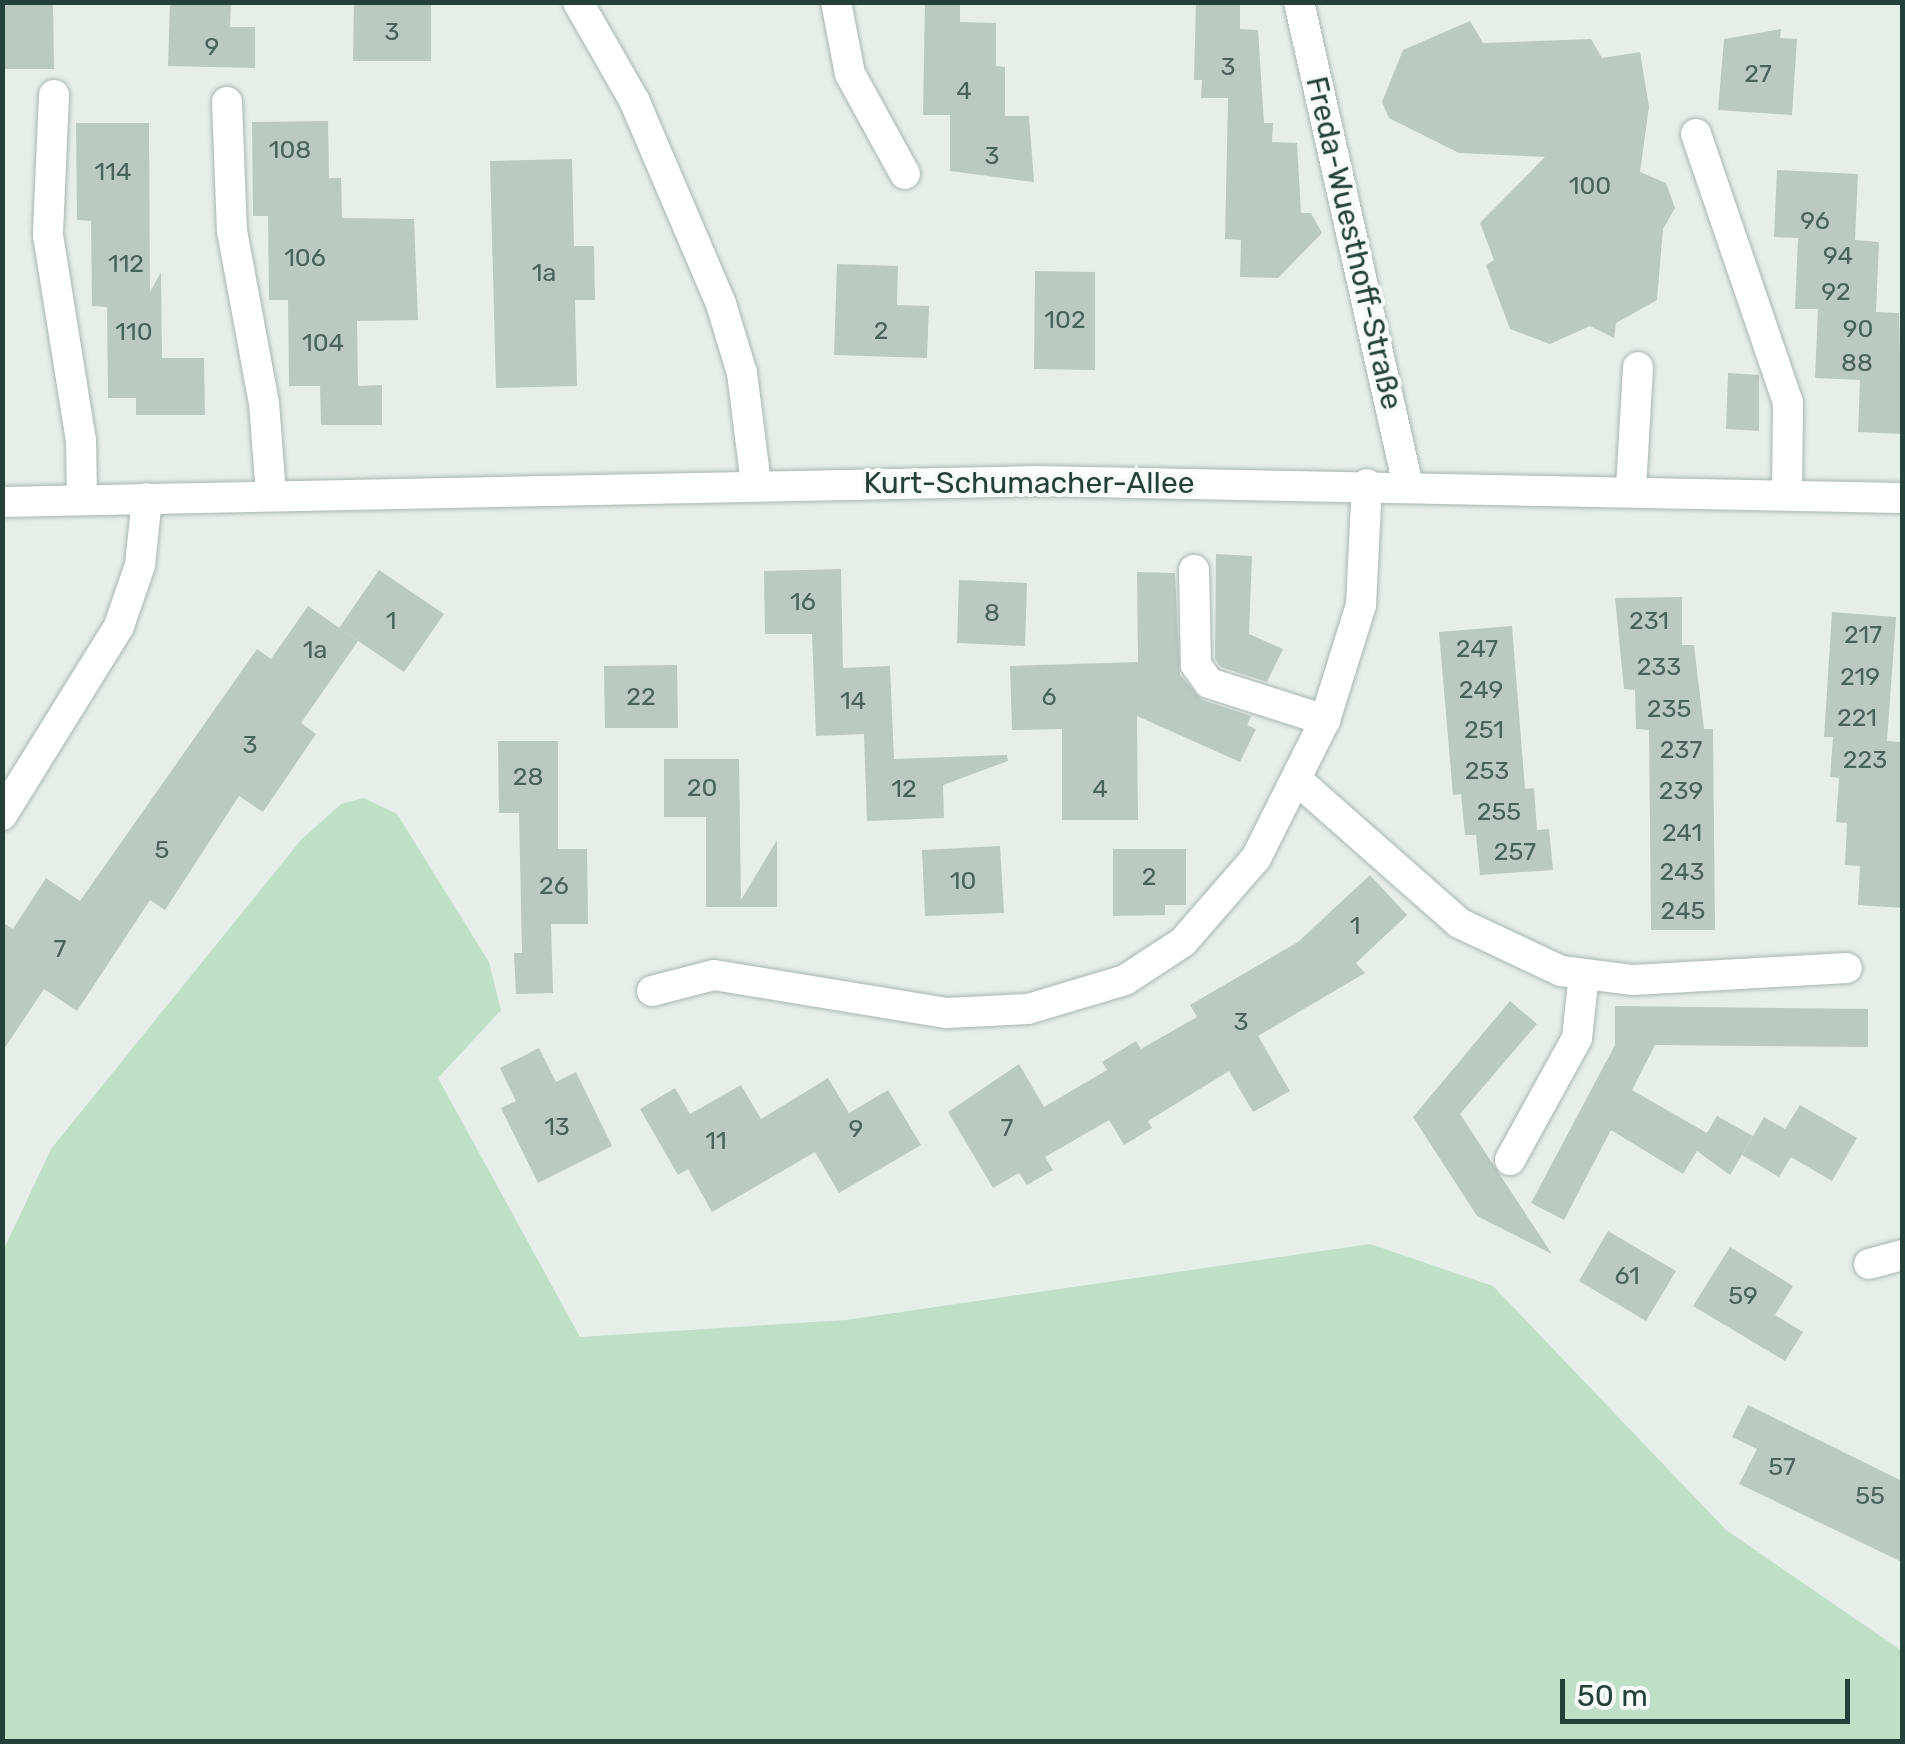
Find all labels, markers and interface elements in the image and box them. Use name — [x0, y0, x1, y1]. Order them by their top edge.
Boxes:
house number: 3 — [384, 17, 400, 47]
house number: 9 — [205, 32, 219, 62]
house number: 3 — [1220, 52, 1236, 82]
house number: 27 — [1744, 59, 1772, 89]
street label: Freda-Wuesthoff-Straße — [1298, 73, 1410, 413]
house number: 4 — [956, 76, 972, 106]
house number: 108 — [269, 135, 311, 165]
house number: 3 — [984, 141, 1000, 171]
house number: 114 — [95, 157, 131, 187]
house number: 100 — [1569, 171, 1611, 201]
house number: 96 — [1800, 206, 1830, 236]
house number: 94 — [1823, 241, 1853, 271]
house number: 106 — [284, 243, 326, 273]
house number: 112 — [108, 249, 144, 279]
house number: 1a — [532, 258, 556, 288]
house number: 92 — [1821, 277, 1851, 307]
house number: 102 — [1044, 305, 1086, 335]
house number: 90 — [1843, 314, 1873, 344]
house number: 2 — [874, 316, 888, 346]
house number: 110 — [115, 317, 153, 347]
house number: 104 — [302, 328, 344, 358]
house number: 88 — [1841, 348, 1873, 378]
street label: Kurt-Schumacher-Allee — [864, 465, 1194, 501]
house number: 16 — [790, 587, 816, 617]
house number: 8 — [984, 598, 1000, 628]
house number: 1 — [386, 606, 396, 636]
house number: 231 — [1629, 606, 1669, 636]
house number: 217 — [1844, 620, 1882, 650]
house number: 247 — [1456, 634, 1498, 664]
house number: 1a — [303, 635, 327, 665]
house number: 233 — [1637, 652, 1681, 682]
house number: 219 — [1840, 662, 1880, 692]
house number: 249 — [1459, 675, 1503, 705]
house number: 22 — [626, 682, 656, 712]
house number: 6 — [1041, 682, 1057, 712]
house number: 14 — [840, 686, 866, 716]
house number: 235 — [1647, 694, 1691, 724]
house number: 221 — [1837, 703, 1877, 733]
house number: 251 — [1464, 715, 1504, 745]
house number: 3 — [242, 730, 258, 760]
house number: 237 — [1660, 735, 1702, 765]
house number: 223 — [1843, 745, 1887, 775]
house number: 253 — [1465, 756, 1509, 786]
house number: 28 — [513, 762, 543, 792]
house number: 20 — [687, 773, 717, 803]
house number: 12 — [891, 774, 917, 804]
house number: 4 — [1092, 774, 1108, 804]
house number: 239 — [1659, 776, 1703, 806]
house number: 255 — [1477, 797, 1521, 827]
house number: 241 — [1662, 818, 1702, 848]
house number: 5 — [155, 835, 169, 865]
house number: 257 — [1494, 837, 1536, 867]
house number: 243 — [1660, 857, 1704, 887]
house number: 2 — [1142, 862, 1156, 892]
house number: 10 — [950, 866, 976, 896]
house number: 26 — [539, 871, 569, 901]
house number: 245 — [1661, 896, 1705, 926]
house number: 1 — [1350, 911, 1360, 941]
house number: 7 — [54, 934, 66, 964]
house number: 3 — [1233, 1007, 1249, 1037]
house number: 13 — [544, 1112, 570, 1142]
house number: 7 — [1001, 1113, 1013, 1143]
house number: 9 — [849, 1114, 863, 1144]
house number: 11 — [705, 1126, 727, 1156]
house number: 61 — [1614, 1261, 1640, 1291]
house number: 59 — [1728, 1281, 1758, 1311]
house number: 57 — [1768, 1452, 1796, 1482]
house number: 55 — [1855, 1481, 1885, 1511]
scale bar — [1565, 1659, 1855, 1721]
text: 50 m — [1577, 1678, 1648, 1714]

